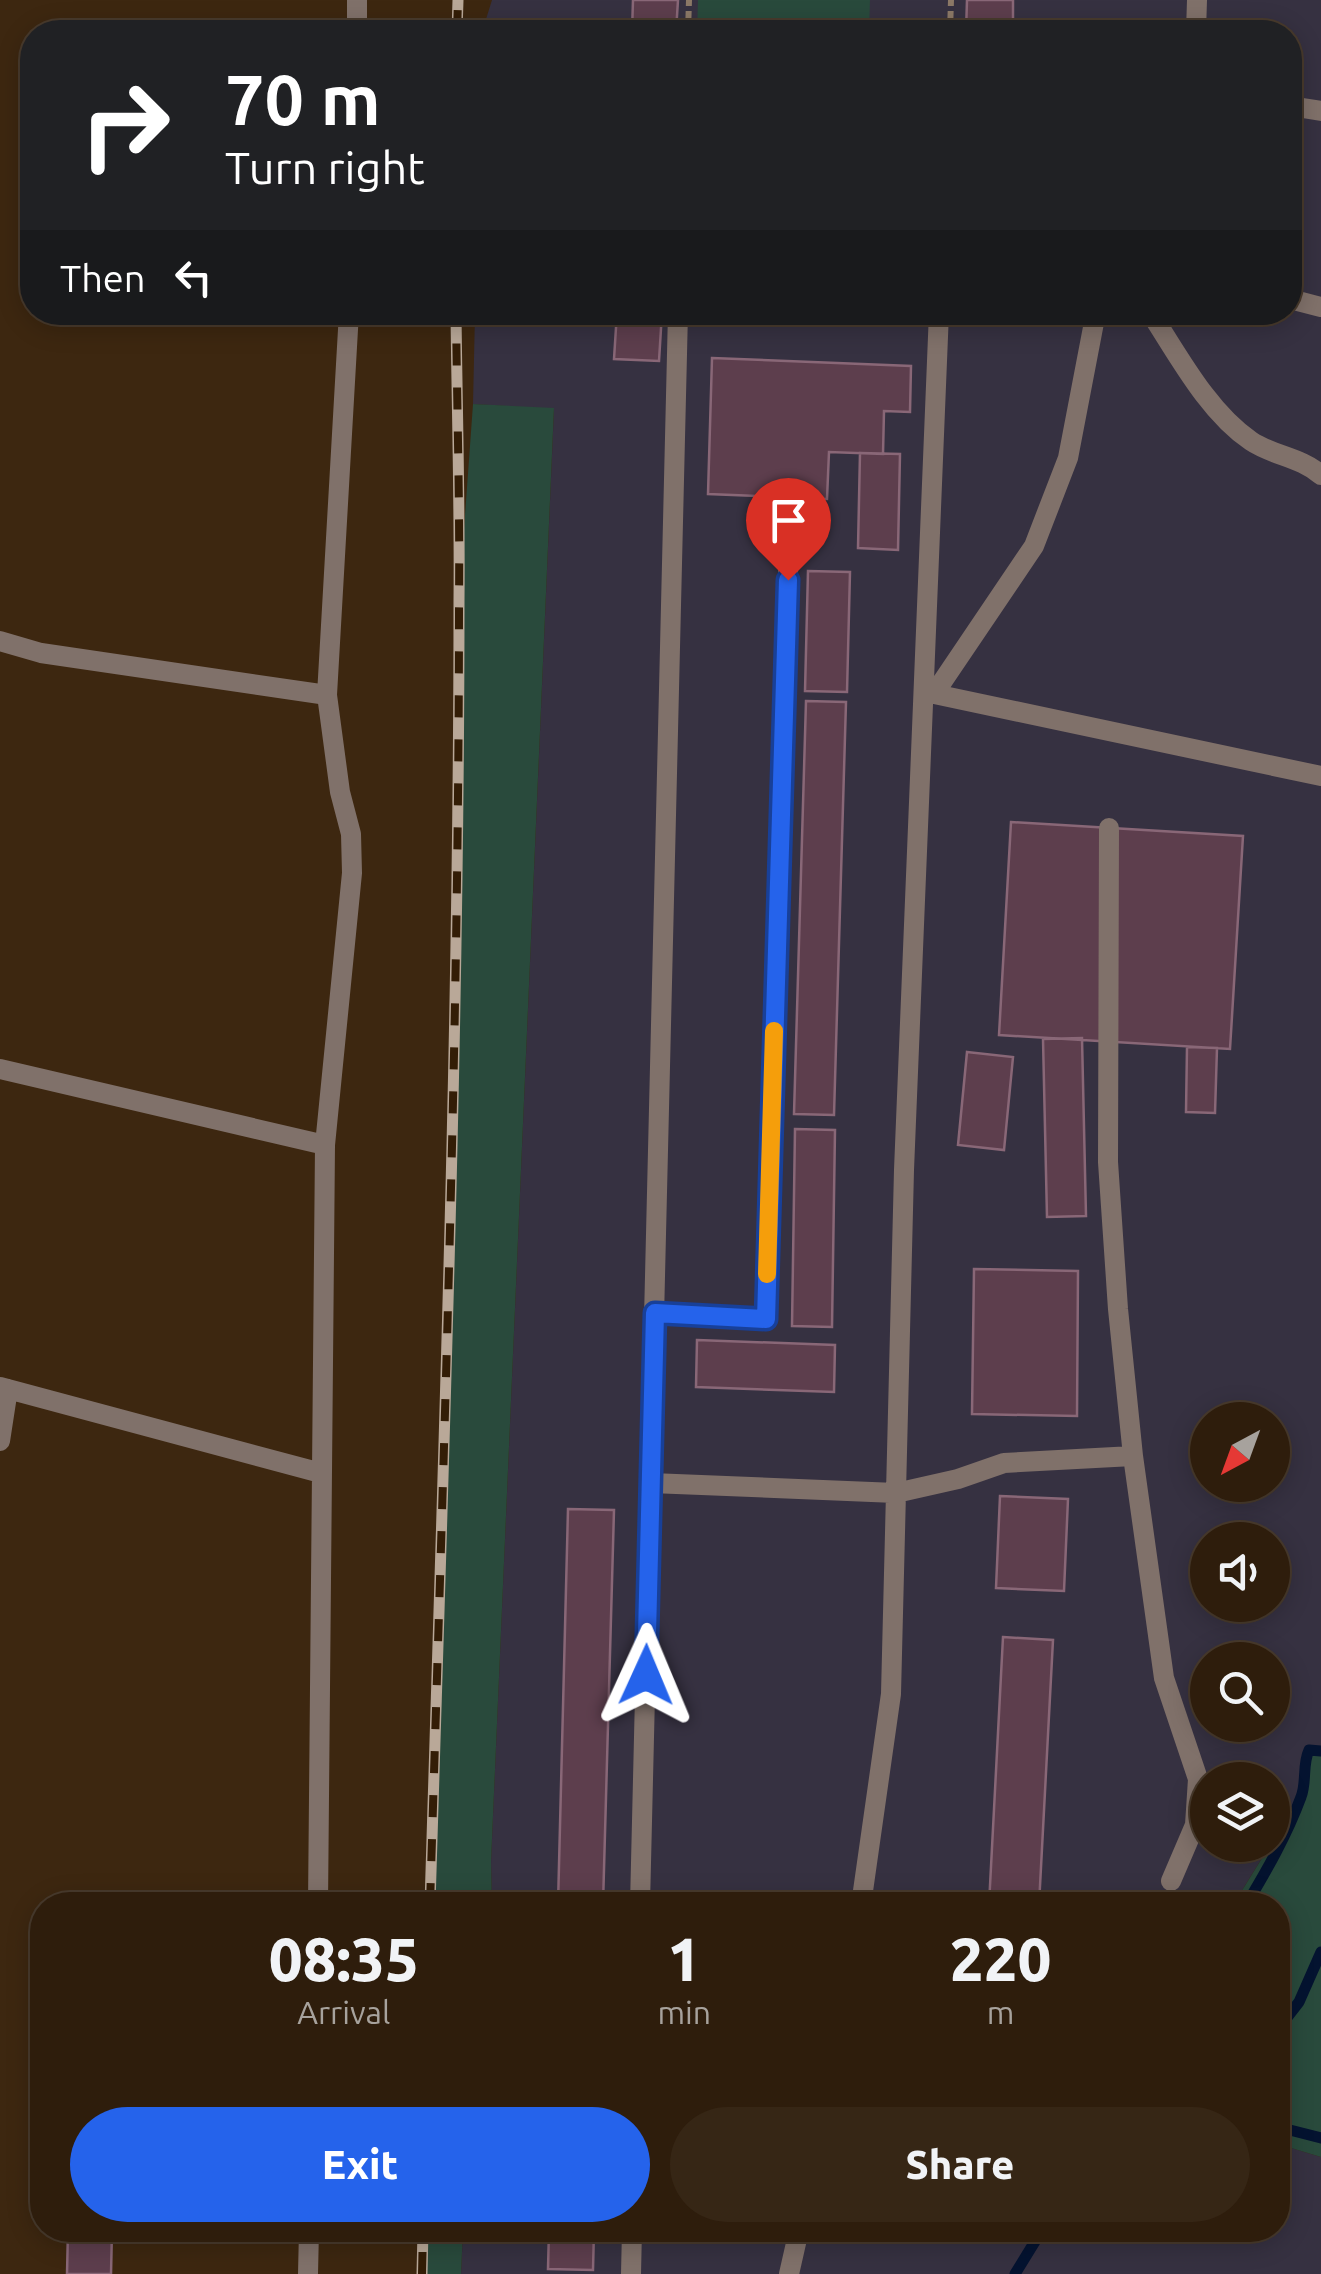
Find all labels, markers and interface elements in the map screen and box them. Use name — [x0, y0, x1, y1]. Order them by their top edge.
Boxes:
icon: right — [60, 60, 190, 190]
text: 70 m — [225, 60, 381, 138]
text: Turn right — [225, 142, 425, 193]
icon: left — [166, 250, 221, 305]
text: Then — [60, 257, 146, 299]
pin — [746, 478, 831, 581]
icon: arrive — [761, 493, 816, 548]
north arrow — [1190, 1402, 1290, 1502]
map controls — [1190, 1402, 1290, 1862]
button: sound — [1190, 1522, 1290, 1622]
position arrow — [594, 1623, 698, 1727]
button: search — [1190, 1642, 1290, 1742]
button: layers — [1190, 1762, 1290, 1862]
text: 08:35 — [269, 1925, 419, 1992]
text: 1 — [667, 1925, 701, 1992]
text: 220 — [950, 1925, 1051, 1992]
text: Arrival — [297, 1994, 390, 2030]
text: min — [657, 1994, 711, 2030]
text: m — [987, 1994, 1014, 2030]
button: Exit — [70, 2107, 650, 2222]
button: Share — [670, 2107, 1250, 2222]

